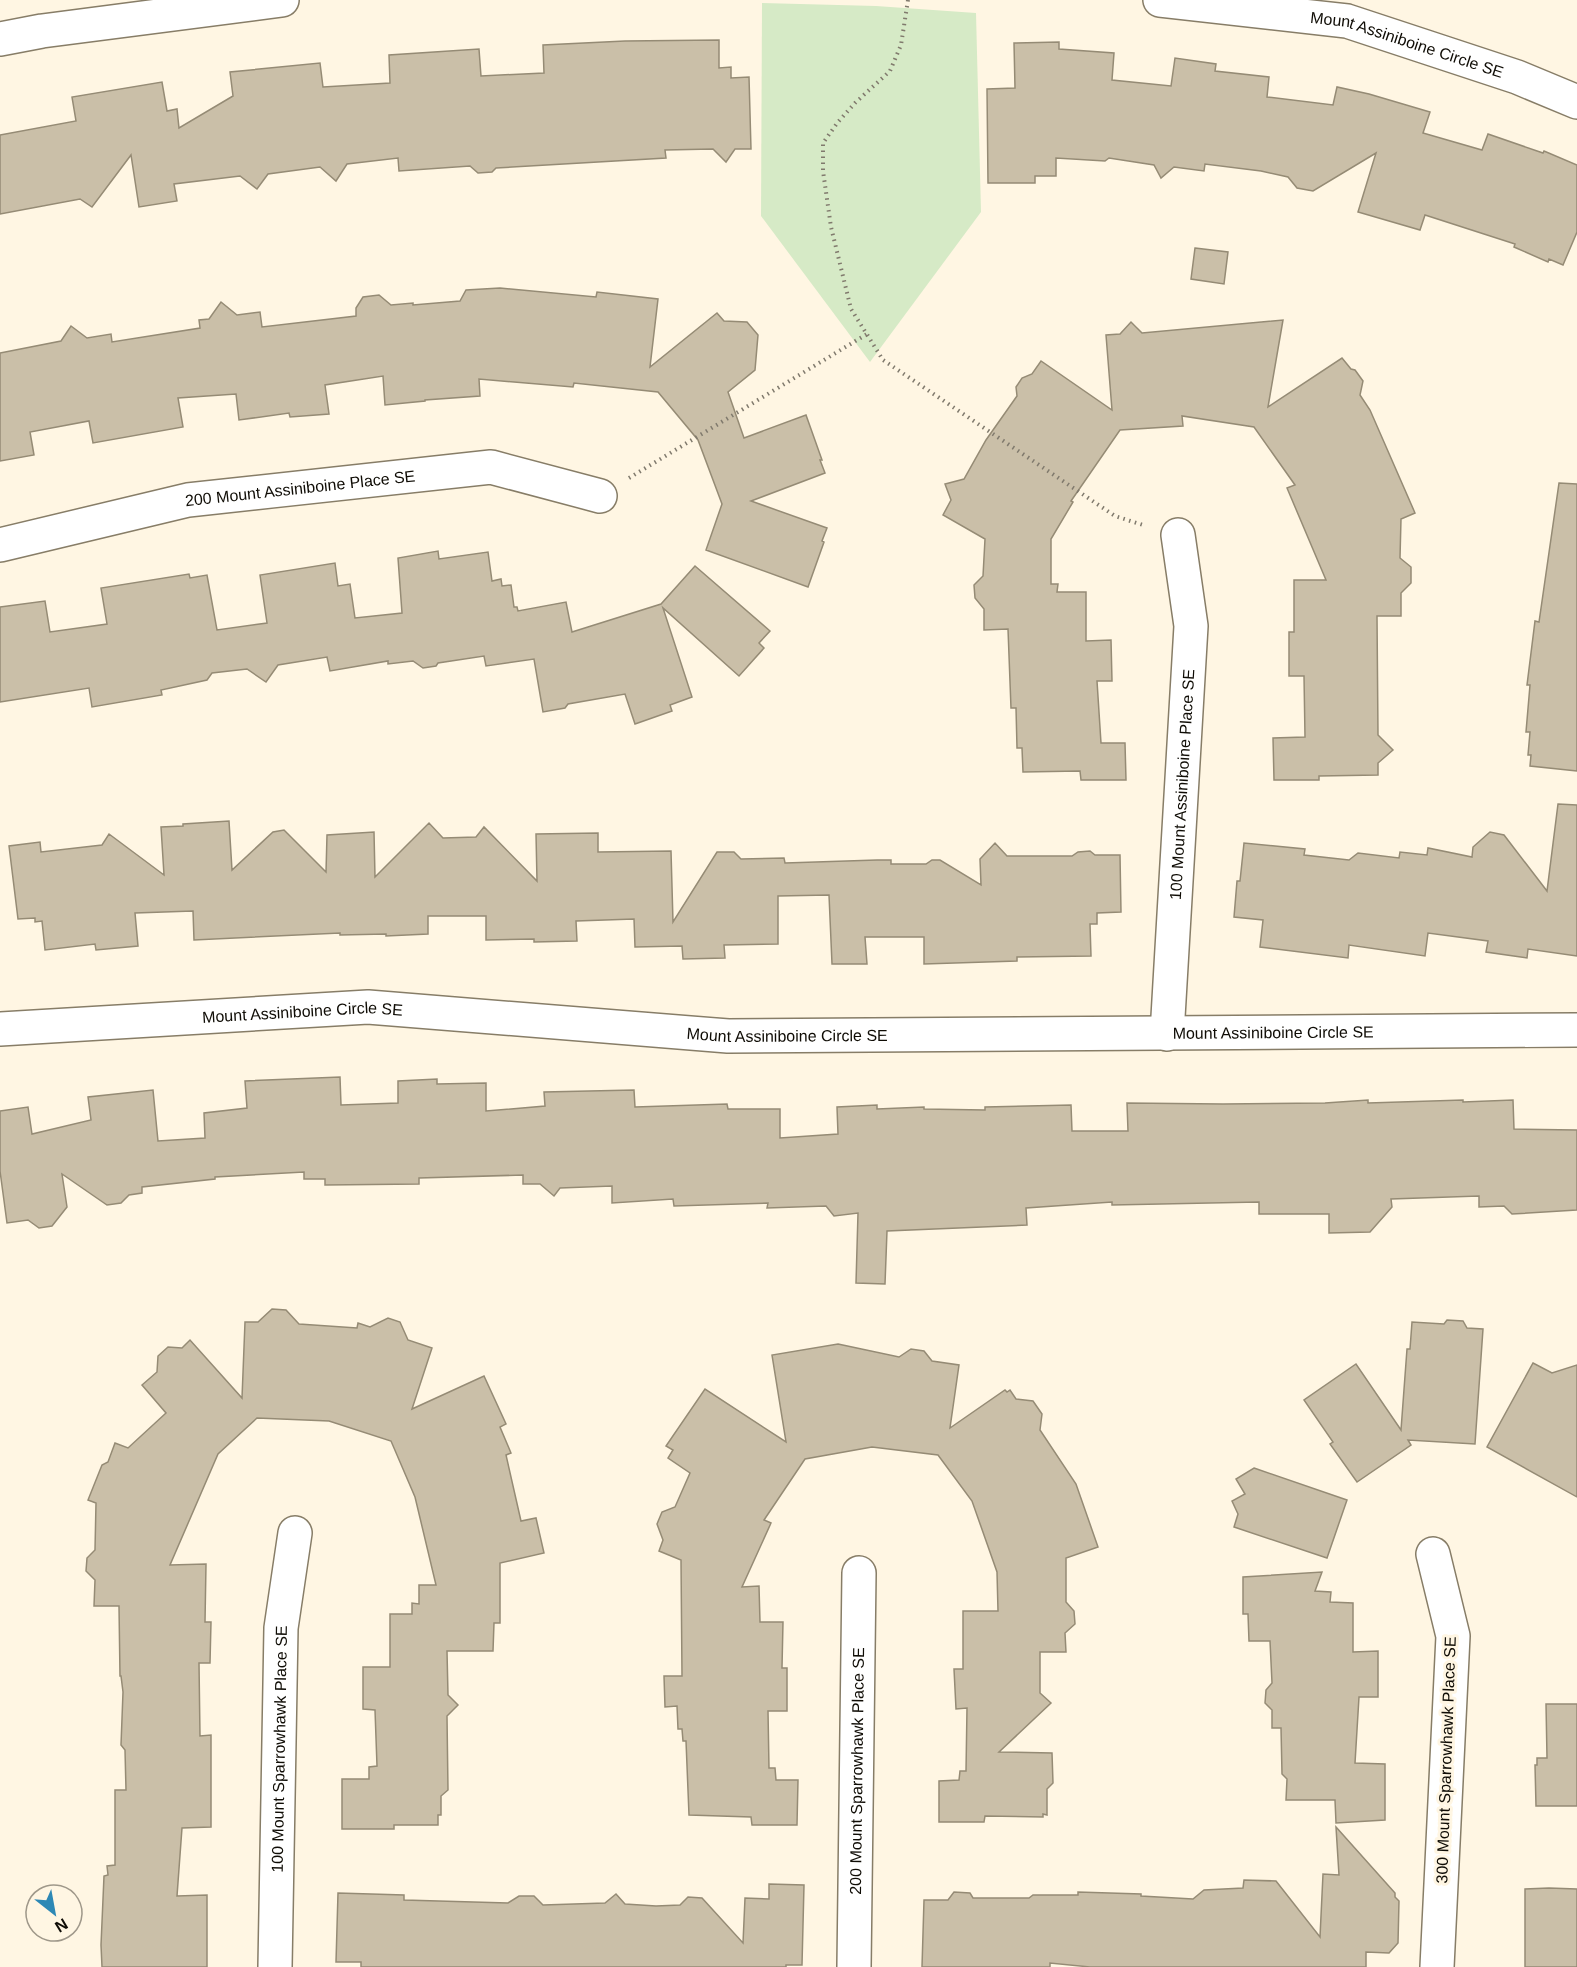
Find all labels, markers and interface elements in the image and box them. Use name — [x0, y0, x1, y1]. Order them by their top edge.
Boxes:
street label: Mount Assiniboine Circle SE — [1310, 8, 1506, 81]
street label: 200 Mount Assiniboine Place SE — [184, 467, 416, 509]
street label: 100 Mount Assiniboine Place SE — [1166, 668, 1197, 900]
street label: Mount Assiniboine Circle SE — [202, 999, 403, 1025]
street label: Mount Assiniboine Circle SE — [1173, 1023, 1374, 1041]
street label: Mount Assiniboine Circle SE — [686, 1024, 888, 1045]
street label: 100 Mount Sparrowhawk Place SE — [268, 1625, 290, 1873]
street label: 300 Mount Sparrowhawk Place SE — [1433, 1636, 1459, 1884]
street label: 200 Mount Sparrowhawk Place SE — [846, 1647, 867, 1895]
north arrow — [24, 1883, 84, 1943]
text: N — [52, 1915, 71, 1936]

